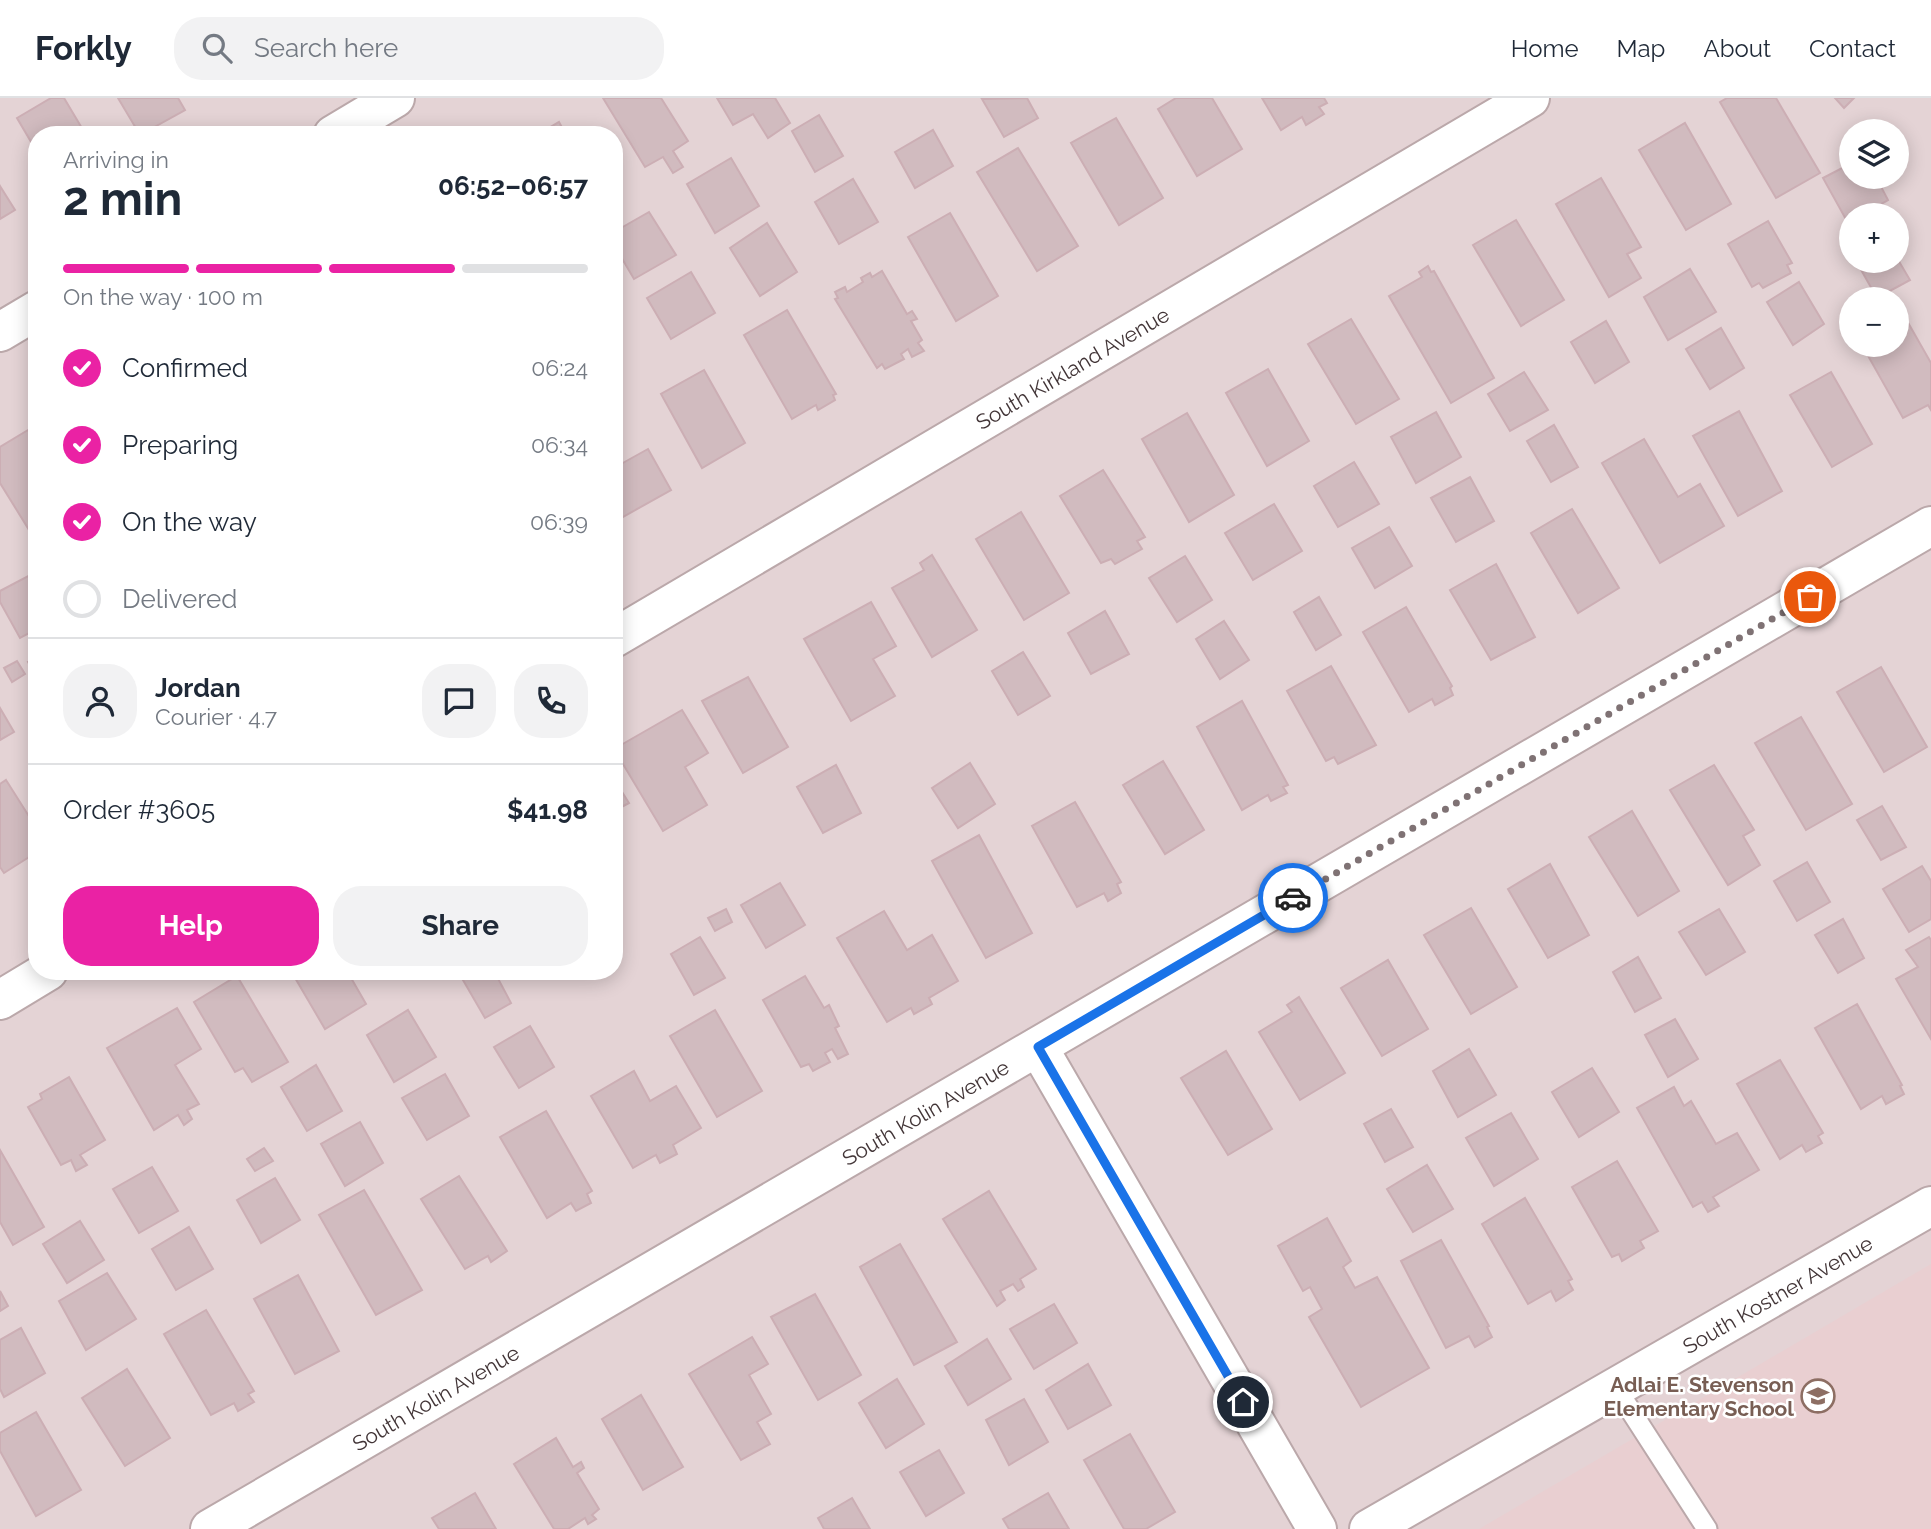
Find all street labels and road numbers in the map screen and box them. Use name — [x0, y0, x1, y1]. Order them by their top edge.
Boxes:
street label: South Kirkland Avenue — [971, 301, 1173, 434]
street label: South Kolin Avenue — [838, 1054, 1013, 1170]
street label: South Kostner Avenue — [1678, 1230, 1877, 1359]
street label: South Kolin Avenue — [348, 1339, 523, 1456]

